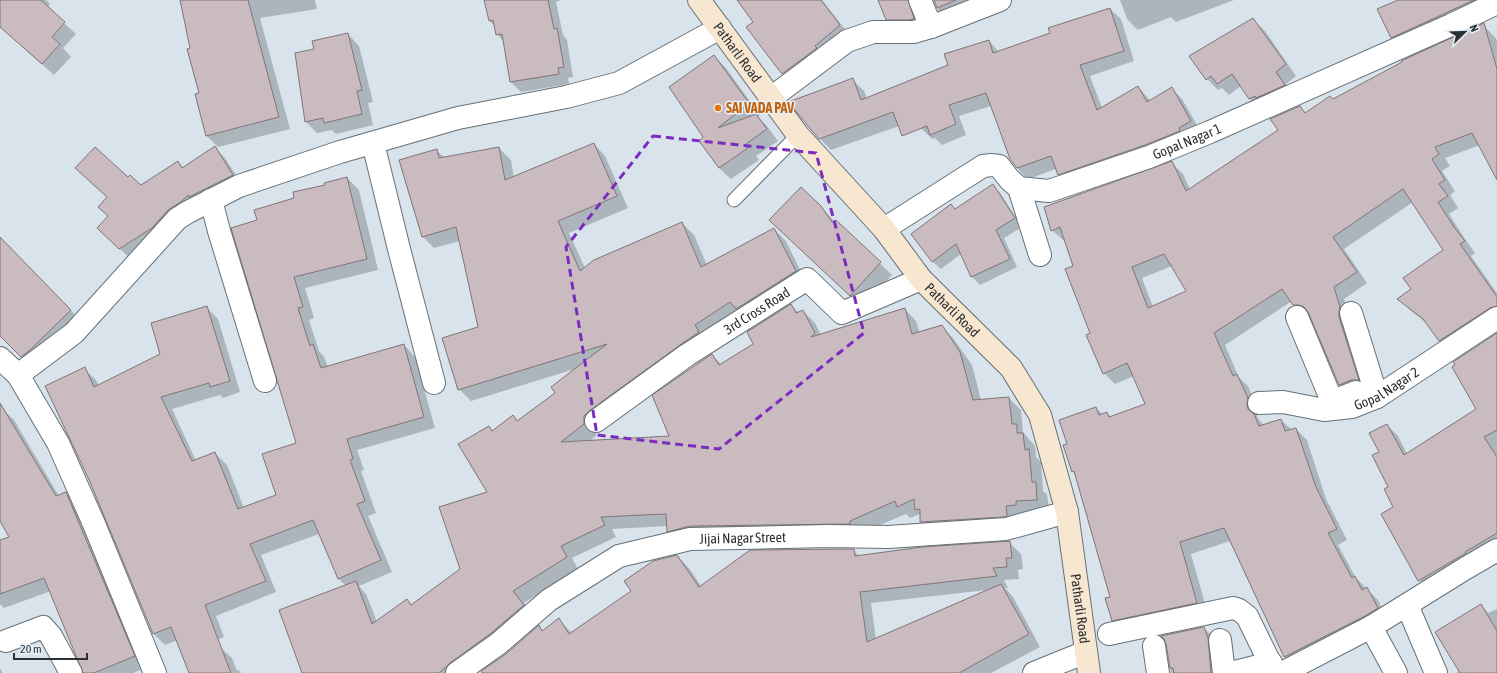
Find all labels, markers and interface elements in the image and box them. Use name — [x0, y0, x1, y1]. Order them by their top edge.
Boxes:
north arrow — [1445, 12, 1485, 52]
street label: Patharli Road — [710, 19, 765, 85]
text: N — [1467, 23, 1481, 33]
place label: SAI VADA PAV — [726, 100, 794, 116]
marker: SAI VADA PAV — [713, 103, 723, 113]
street label: Gopal Nagar 1 — [1150, 120, 1224, 163]
street label: Patharli Road — [922, 280, 983, 340]
street label: 3rd Cross Road — [721, 284, 793, 338]
street label: Gopal Nagar 2 — [1352, 364, 1422, 413]
street label: Jijai Nagar Street — [699, 529, 786, 547]
street label: Patharli Road — [1068, 573, 1093, 644]
scale bar — [14, 635, 87, 661]
text: 20 m — [20, 642, 42, 656]

